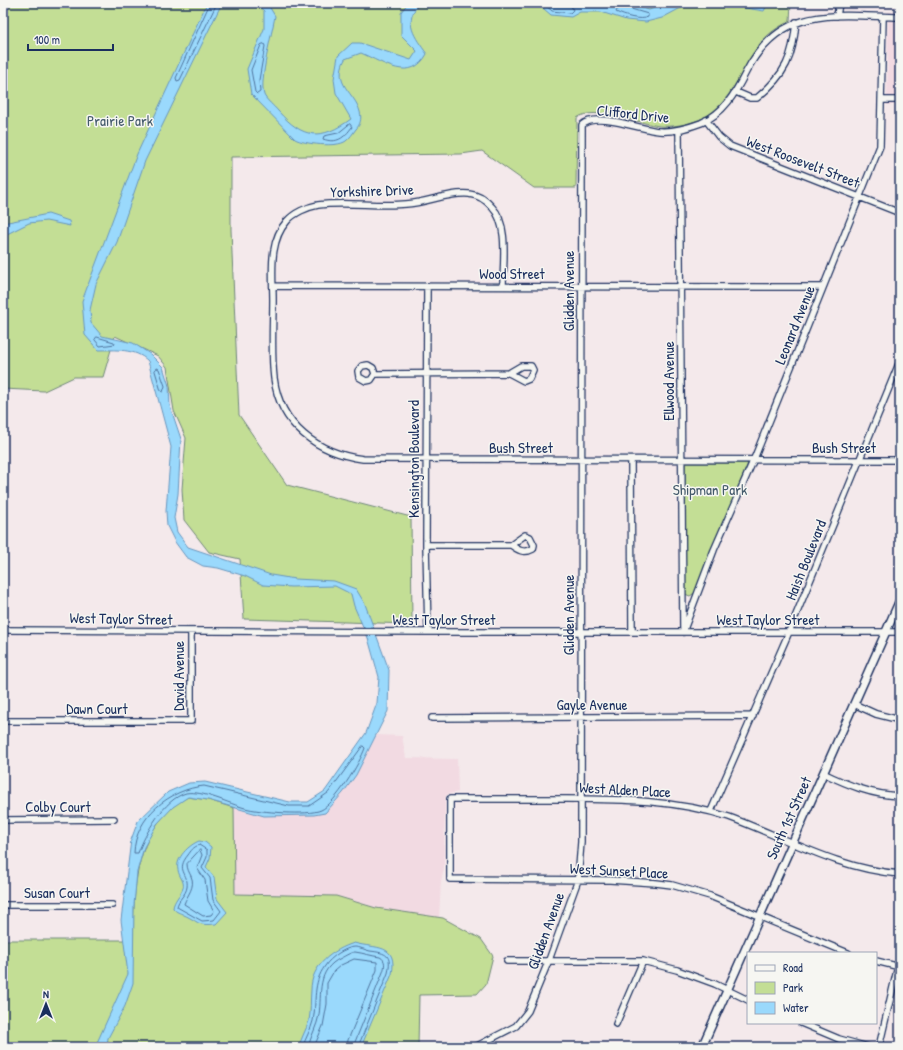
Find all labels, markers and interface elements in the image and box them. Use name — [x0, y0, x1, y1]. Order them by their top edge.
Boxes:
scale bar — [28, 26, 113, 52]
text: 100 m — [34, 31, 60, 48]
street label: Clifford Drive — [596, 99, 670, 128]
park label: Prairie Park — [87, 110, 153, 131]
street label: West Roosevelt Street — [744, 130, 864, 193]
street label: Yorkshire Drive — [330, 179, 414, 202]
street label: Glidden Avenue — [558, 251, 579, 331]
street label: Wood Street — [479, 263, 546, 284]
street label: Leonard Avenue — [769, 282, 820, 367]
street label: Ellwood Avenue — [658, 341, 679, 421]
street label: Kensington Boulevard — [403, 400, 424, 518]
street label: Bush Street — [489, 437, 554, 458]
street label: Bush Street — [812, 437, 877, 458]
park label: Shipman Park — [673, 479, 747, 500]
street label: Haish Boulevard — [780, 516, 831, 603]
street label: Glidden Avenue — [558, 575, 579, 655]
street label: West Taylor Street — [69, 607, 174, 630]
street label: West Taylor Street — [392, 609, 496, 630]
street label: West Taylor Street — [716, 609, 820, 630]
street label: David Avenue — [168, 641, 189, 711]
street label: Gayle Avenue — [557, 694, 627, 715]
street label: Dawn Court — [66, 698, 129, 719]
street label: South 1st Street — [761, 772, 816, 863]
street label: West Alden Place — [579, 777, 671, 802]
street label: Colby Court — [25, 796, 92, 817]
street label: West Sunset Place — [569, 857, 669, 884]
street label: Susan Court — [24, 882, 91, 903]
street label: Glidden Avenue — [522, 889, 569, 972]
legend — [747, 952, 877, 1024]
text: Road — [783, 959, 803, 976]
text: Park — [783, 979, 803, 996]
north arrow — [26, 984, 66, 1024]
text: N — [43, 987, 49, 1001]
text: Water — [783, 999, 809, 1016]

